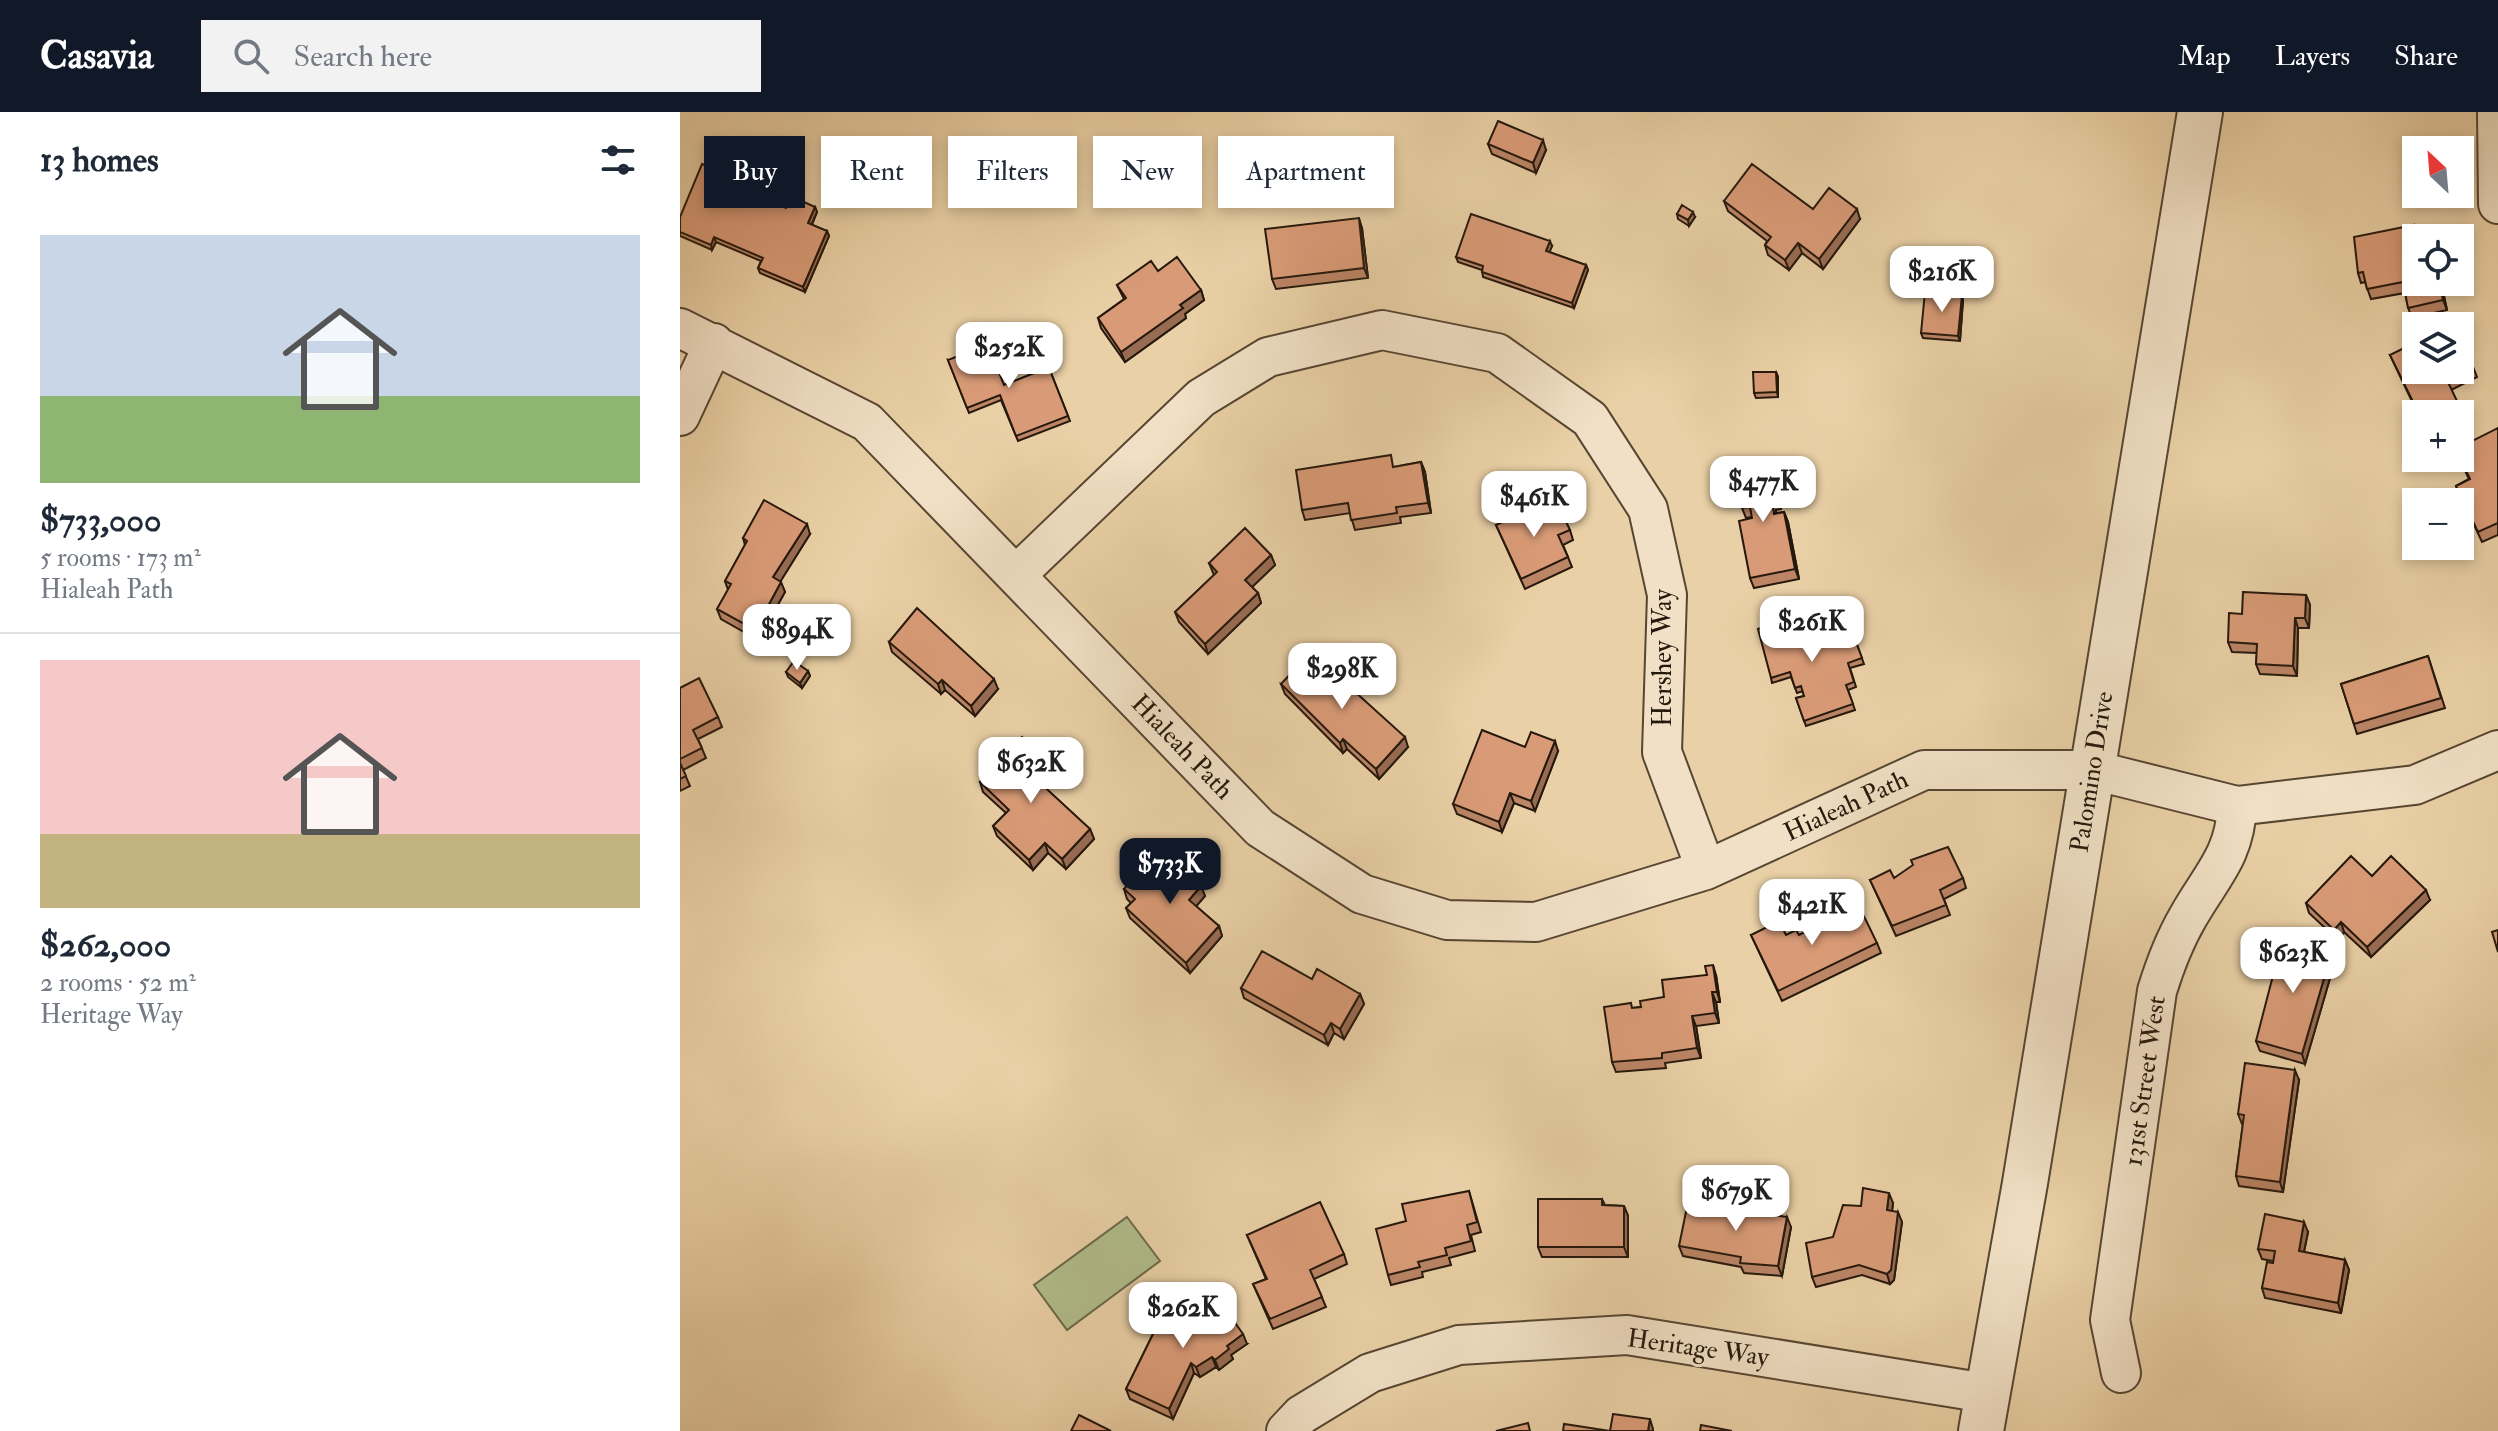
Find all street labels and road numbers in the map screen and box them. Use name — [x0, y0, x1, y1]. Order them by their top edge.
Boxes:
street label: Hershey Way — [1647, 589, 1679, 727]
street label: Hialeah Path — [1124, 688, 1240, 806]
street label: Palomino Drive — [2064, 689, 2121, 855]
street label: Hialeah Path — [1779, 763, 1914, 849]
street label: 131st Street West — [2117, 994, 2173, 1168]
street label: Heritage Way — [1625, 1322, 1771, 1374]

